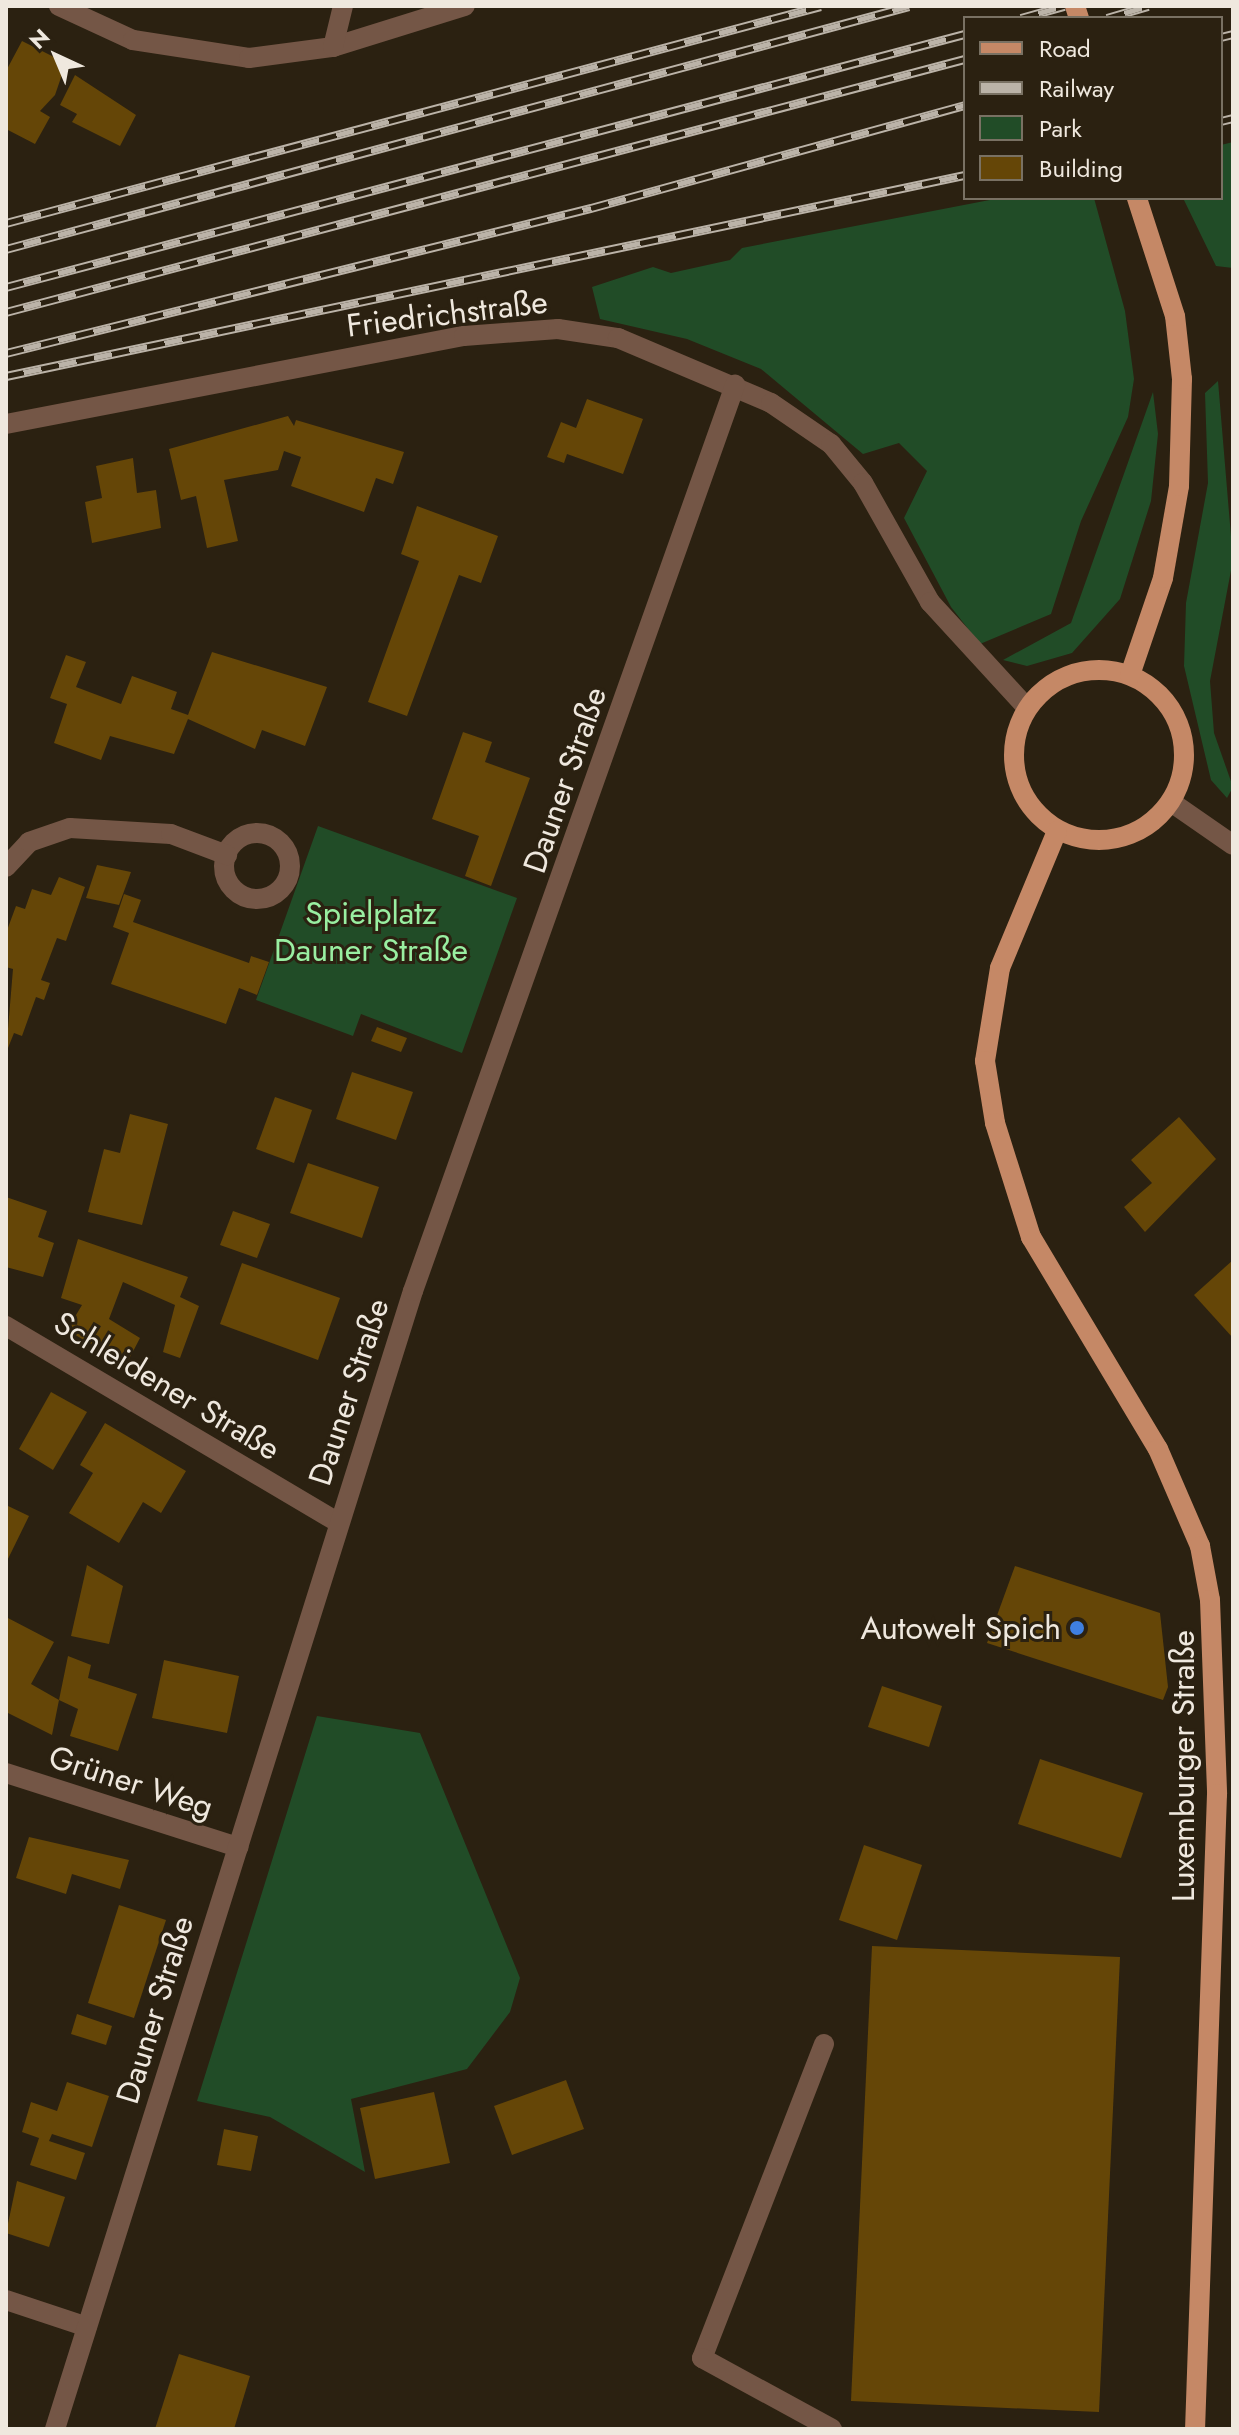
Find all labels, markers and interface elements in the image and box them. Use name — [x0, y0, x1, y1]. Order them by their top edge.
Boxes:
north arrow — [16, 16, 96, 96]
legend — [963, 16, 1223, 200]
text: N — [22, 21, 57, 56]
text: Road — [1039, 31, 1091, 66]
text: Railway — [1039, 71, 1114, 106]
text: Park — [1039, 111, 1082, 146]
text: Building — [1039, 151, 1123, 186]
street label: Friedrichstraße — [344, 283, 550, 345]
street label: Dauner Straße — [515, 682, 615, 878]
park label: Spielplatz Dauner Straße — [274, 895, 468, 970]
street label: Dauner Straße — [301, 1294, 397, 1490]
street label: Schleidener Straße — [47, 1303, 287, 1469]
place label: Autowelt Spich — [860, 1609, 1061, 1647]
marker: Autowelt Spich — [1068, 1619, 1086, 1637]
street label: Luxemburger Straße — [1164, 1630, 1202, 1902]
street label: Grüner Weg — [44, 1737, 218, 1827]
street label: Dauner Straße — [108, 1912, 202, 2108]

